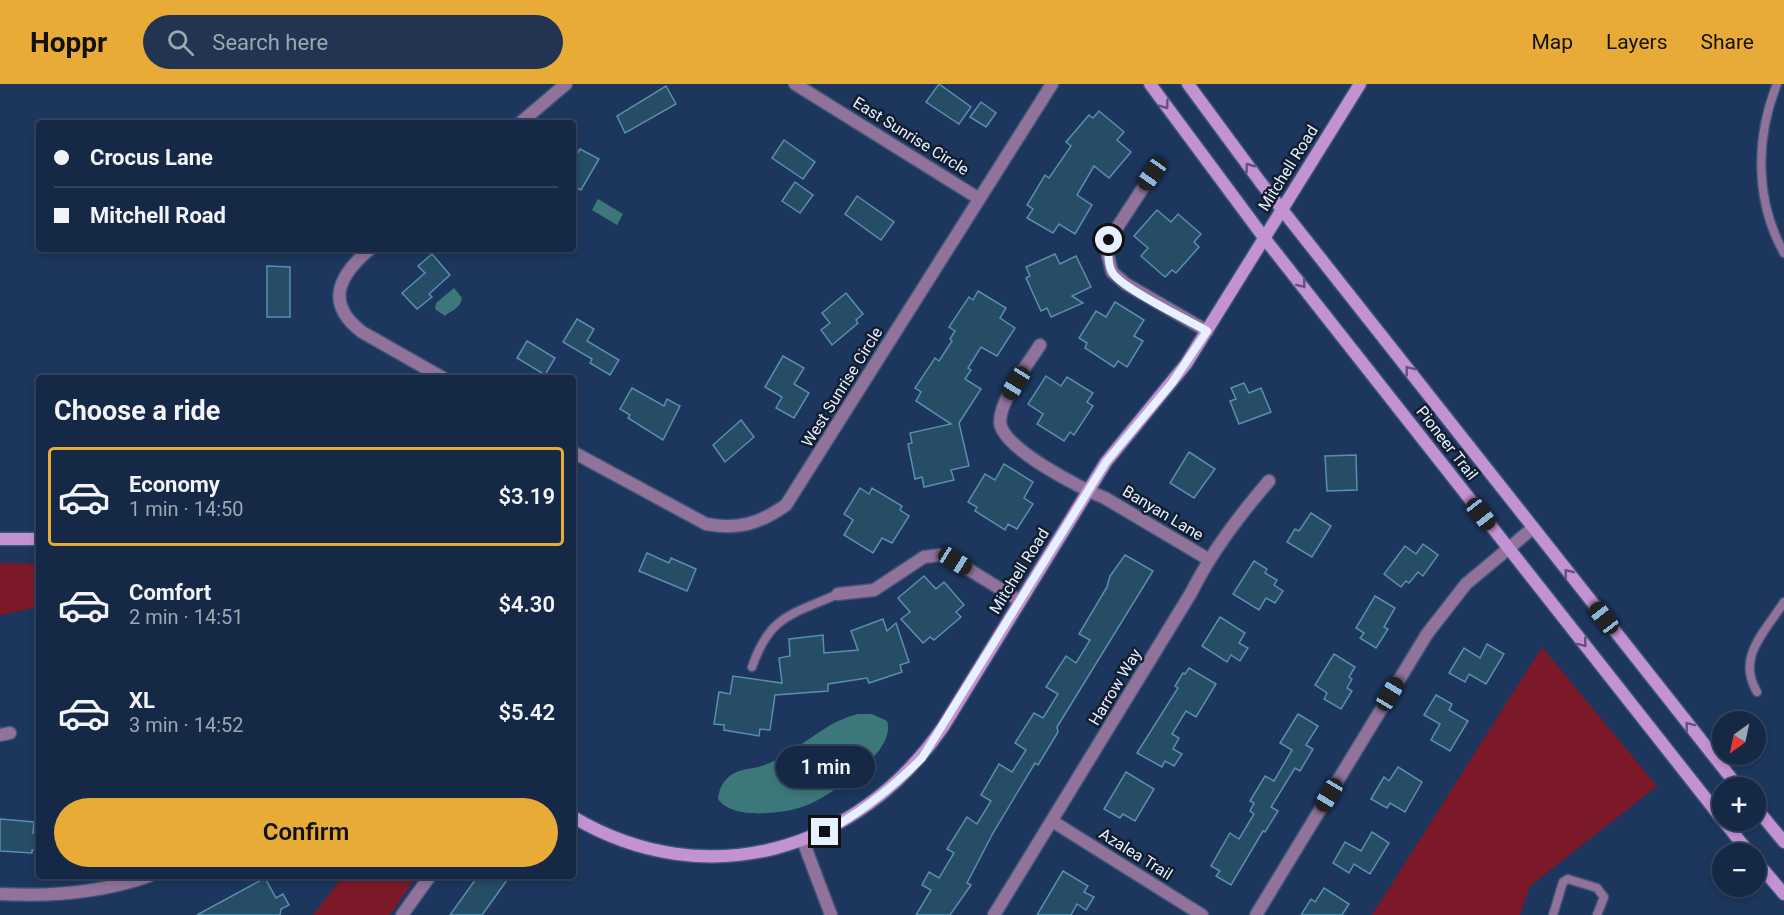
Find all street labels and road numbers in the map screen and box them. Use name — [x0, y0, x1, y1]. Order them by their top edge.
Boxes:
street label: East Sunrise Circle — [850, 93, 972, 179]
street label: Mitchell Road — [1254, 122, 1322, 214]
street label: West Sunrise Circle — [798, 324, 886, 450]
street label: Pioneer Trail — [1412, 402, 1482, 484]
street label: Banyan Lane — [1119, 481, 1207, 545]
street label: Mitchell Road — [985, 525, 1053, 617]
street label: Harrow Way — [1085, 645, 1146, 729]
street label: Azalea Trail — [1096, 824, 1176, 884]

